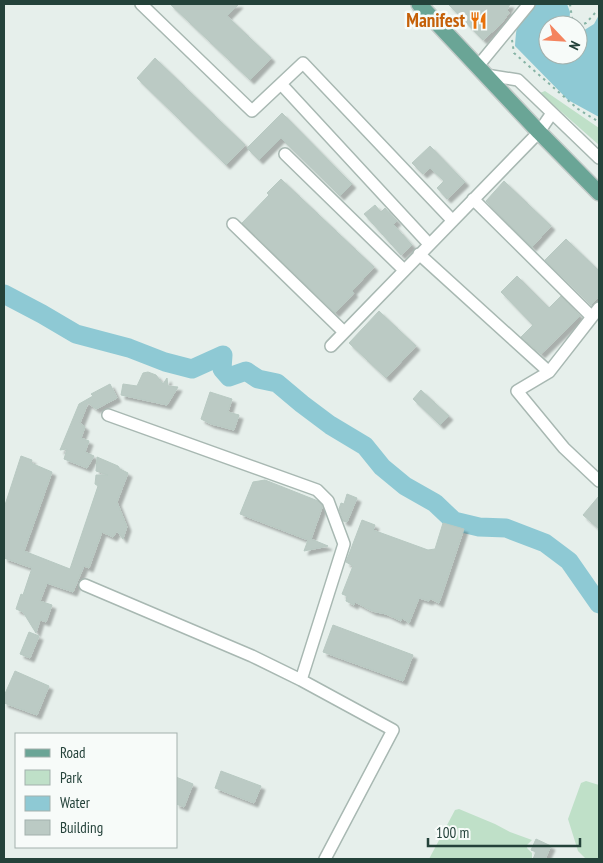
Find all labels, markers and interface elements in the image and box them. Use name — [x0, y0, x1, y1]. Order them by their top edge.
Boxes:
place label: Manifest — [406, 8, 465, 32]
restaurant icon: Manifest — [469, 10, 489, 30]
north arrow — [538, 15, 588, 65]
text: N — [565, 38, 585, 53]
legend — [15, 733, 178, 848]
text: Road — [60, 743, 86, 762]
text: Park — [60, 768, 82, 787]
text: Water — [60, 793, 91, 812]
scale bar — [428, 816, 580, 848]
text: Building — [60, 818, 103, 837]
text: 100 m — [436, 823, 469, 842]

